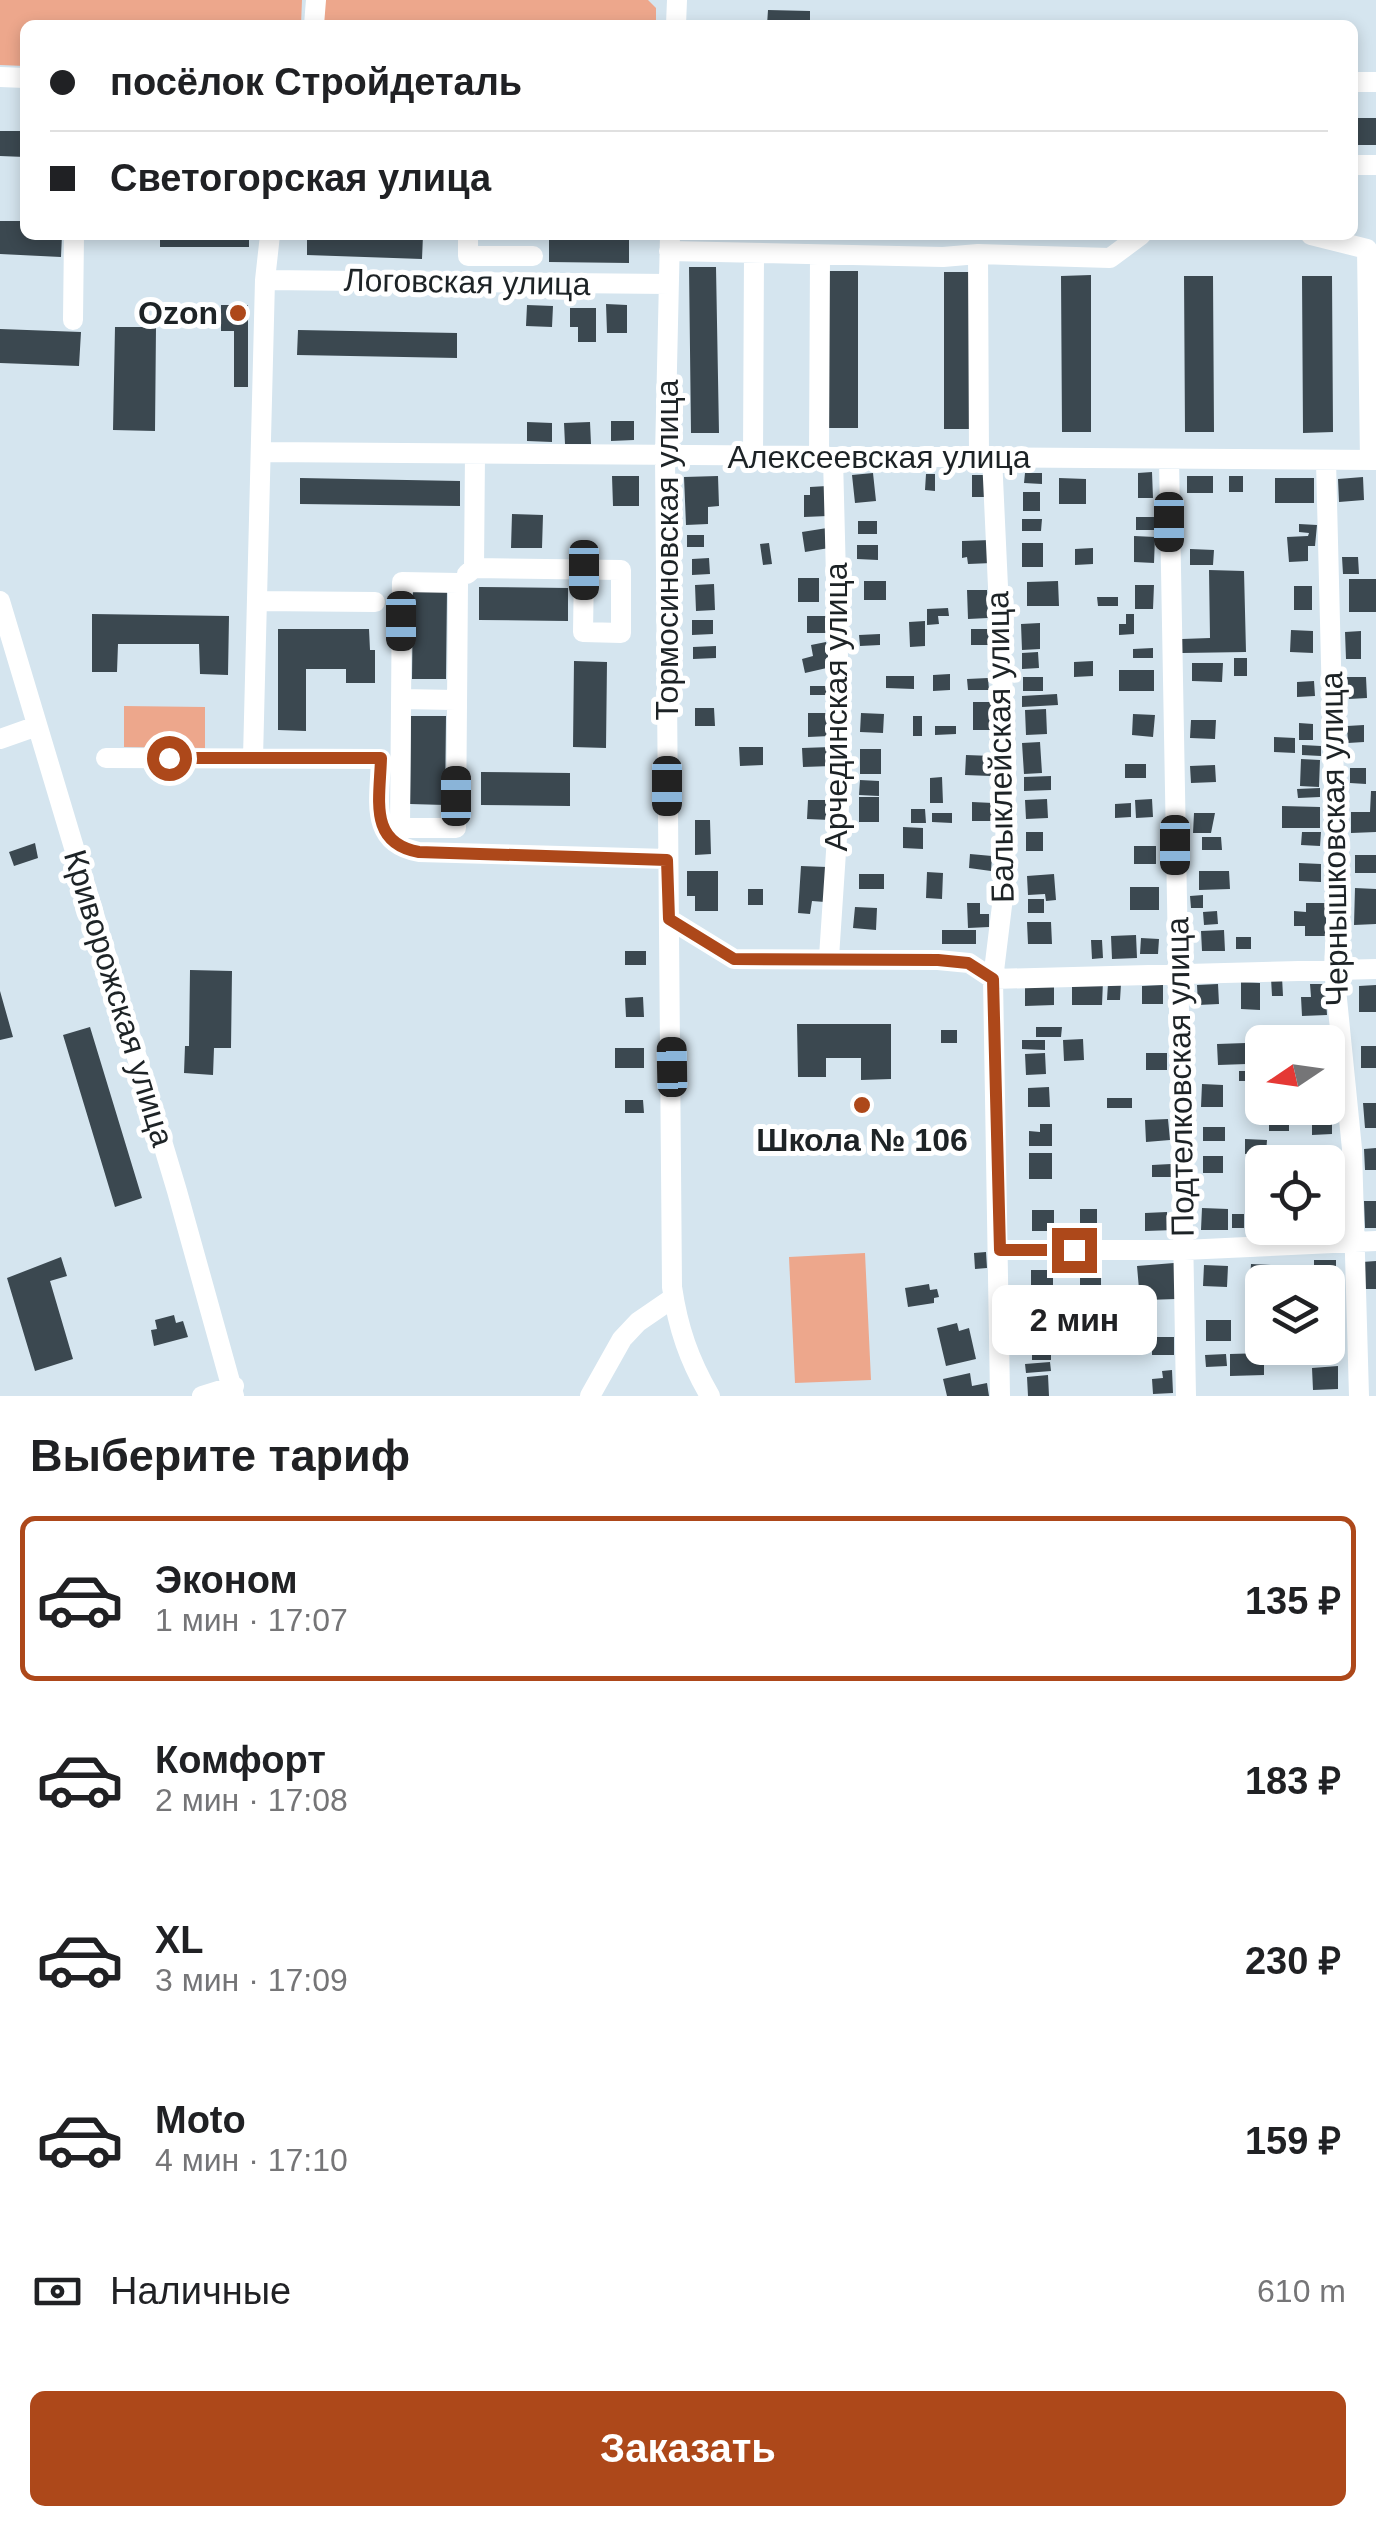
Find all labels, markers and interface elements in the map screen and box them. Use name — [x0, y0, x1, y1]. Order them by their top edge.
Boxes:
text: посёлок Стройдеталь — [110, 61, 522, 103]
text: Светогорская улица — [110, 157, 491, 199]
street label: Логовская улица — [343, 262, 591, 302]
place label: Ozon — [138, 295, 218, 331]
marker: Ozon — [227, 302, 249, 324]
street label: Тормосиновская улица — [649, 379, 685, 721]
street label: Алексеевская улица — [727, 439, 1031, 475]
car — [1154, 492, 1184, 552]
car — [569, 540, 599, 600]
street label: Арчединская улица — [818, 562, 854, 852]
car — [386, 591, 416, 651]
street label: Балыклейская улица — [979, 591, 1021, 903]
street label: Чернышковская улица — [1313, 671, 1355, 1007]
route start — [147, 736, 192, 781]
car — [652, 756, 682, 816]
car — [441, 766, 471, 826]
car — [1160, 815, 1190, 875]
street label: Криворожская улица — [57, 845, 181, 1151]
street label: Подтелковская улица — [1159, 917, 1201, 1237]
north arrow — [1245, 1025, 1345, 1125]
map controls — [1245, 1025, 1345, 1365]
car — [656, 1037, 688, 1097]
marker: Школа № 106 — [851, 1094, 873, 1116]
place label: Школа № 106 — [756, 1122, 968, 1158]
button: locate — [1245, 1145, 1345, 1245]
route end — [1052, 1228, 1097, 1273]
button: layers — [1245, 1265, 1345, 1365]
callout: 2 мин — [992, 1285, 1156, 1355]
text: 2 мин — [1030, 1302, 1119, 1338]
text: Выберите тариф — [30, 1430, 410, 1481]
icon: car — [35, 1554, 125, 1644]
text: Эконом — [155, 1559, 298, 1601]
text: 135 ₽ — [1245, 1580, 1341, 1622]
text: 1 мин · 17:07 — [155, 1602, 348, 1638]
icon: car — [35, 1734, 125, 1824]
text: Комфорт — [155, 1739, 326, 1781]
text: 183 ₽ — [1245, 1760, 1341, 1802]
text: 2 мин · 17:08 — [155, 1782, 348, 1818]
icon: car — [35, 1914, 125, 2004]
text: XL — [155, 1919, 204, 1961]
text: 230 ₽ — [1245, 1940, 1341, 1982]
text: 3 мин · 17:09 — [155, 1962, 348, 1998]
icon: car — [35, 2094, 125, 2184]
text: Moto — [155, 2099, 246, 2141]
text: 159 ₽ — [1245, 2120, 1341, 2162]
text: 4 мин · 17:10 — [155, 2142, 348, 2178]
icon: cash — [30, 2264, 85, 2319]
text: Наличные — [110, 2270, 291, 2312]
text: 610 m — [1257, 2273, 1346, 2309]
button: Заказать — [30, 2391, 1346, 2506]

